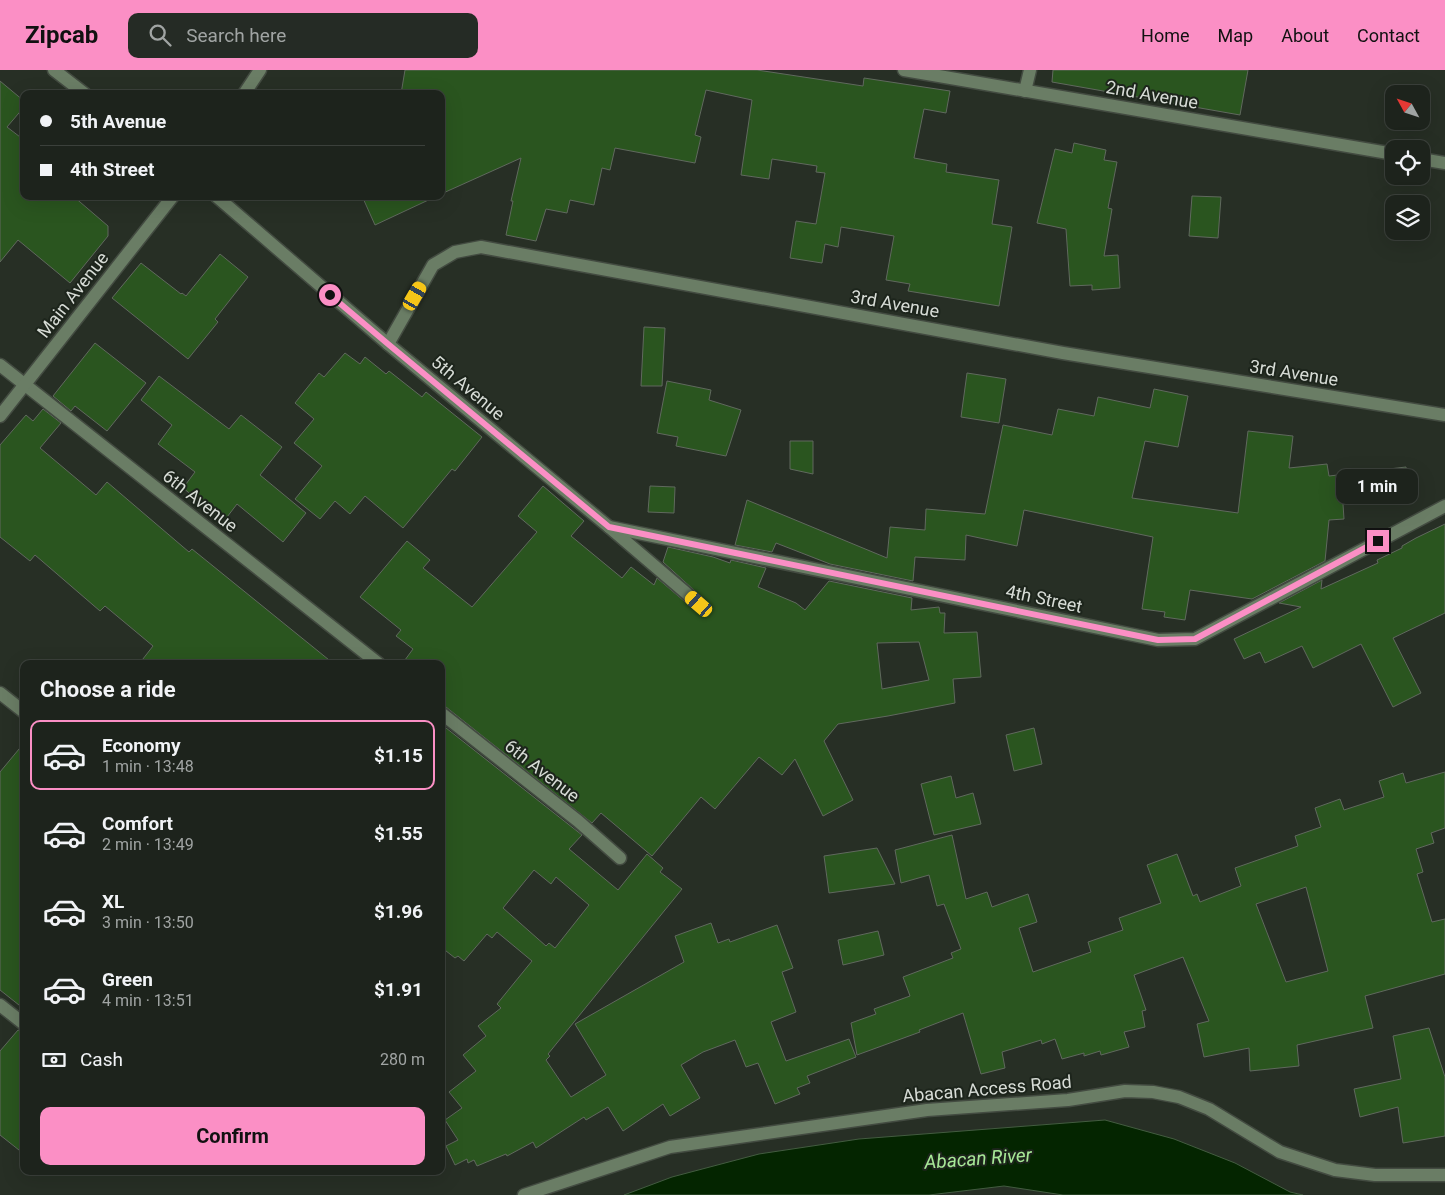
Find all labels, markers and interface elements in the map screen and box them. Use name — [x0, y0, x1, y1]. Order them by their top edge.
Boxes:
search box — [128, 13, 478, 58]
text: Zipcab — [25, 21, 98, 49]
icon: search — [146, 21, 174, 49]
text: Search here — [186, 24, 286, 47]
text: Home — [1141, 25, 1190, 46]
text: Map — [1218, 25, 1253, 46]
text: About — [1281, 25, 1329, 46]
text: Contact — [1357, 25, 1420, 46]
street label: 2nd Avenue — [1104, 76, 1200, 113]
north arrow — [1385, 85, 1430, 130]
map controls — [1385, 85, 1430, 240]
text: 5th Avenue — [70, 110, 166, 133]
button: locate — [1385, 140, 1430, 185]
text: 4th Street — [70, 158, 155, 181]
button: layers — [1385, 195, 1430, 240]
street label: Main Avenue — [33, 248, 113, 342]
car — [401, 279, 428, 313]
route start — [319, 284, 341, 306]
street label: 3rd Avenue — [849, 285, 941, 322]
street label: 5th Avenue — [427, 351, 509, 424]
street label: 3rd Avenue — [1248, 355, 1340, 390]
street label: 6th Avenue — [159, 465, 242, 536]
callout: 1 min — [1337, 468, 1419, 504]
text: 1 min — [1357, 477, 1397, 496]
route end — [1367, 530, 1389, 552]
street label: 4th Street — [1004, 580, 1084, 617]
car — [682, 588, 715, 620]
text: Choose a ride — [40, 677, 176, 702]
icon: car — [42, 733, 87, 778]
text: Economy — [102, 734, 181, 757]
street label: 6th Avenue — [501, 735, 584, 806]
text: $1.15 — [374, 744, 423, 767]
text: 1 min · 13:48 — [102, 757, 194, 776]
icon: car — [42, 811, 87, 856]
text: Comfort — [102, 812, 173, 835]
text: $1.55 — [374, 822, 423, 845]
text: 2 min · 13:49 — [102, 835, 194, 854]
icon: car — [42, 889, 87, 934]
text: XL — [102, 890, 124, 913]
text: $1.96 — [374, 900, 423, 923]
text: 3 min · 13:50 — [102, 913, 194, 932]
icon: car — [42, 967, 87, 1012]
text: Green — [102, 968, 153, 991]
text: $1.91 — [374, 978, 423, 1001]
text: 4 min · 13:51 — [102, 991, 194, 1010]
icon: cash — [40, 1046, 68, 1074]
text: Cash — [80, 1048, 123, 1071]
text: 280 m — [380, 1050, 425, 1069]
street label: Abacan Access Road — [901, 1071, 1072, 1106]
button: Confirm — [40, 1107, 425, 1165]
water label: Abacan River — [923, 1143, 1033, 1174]

